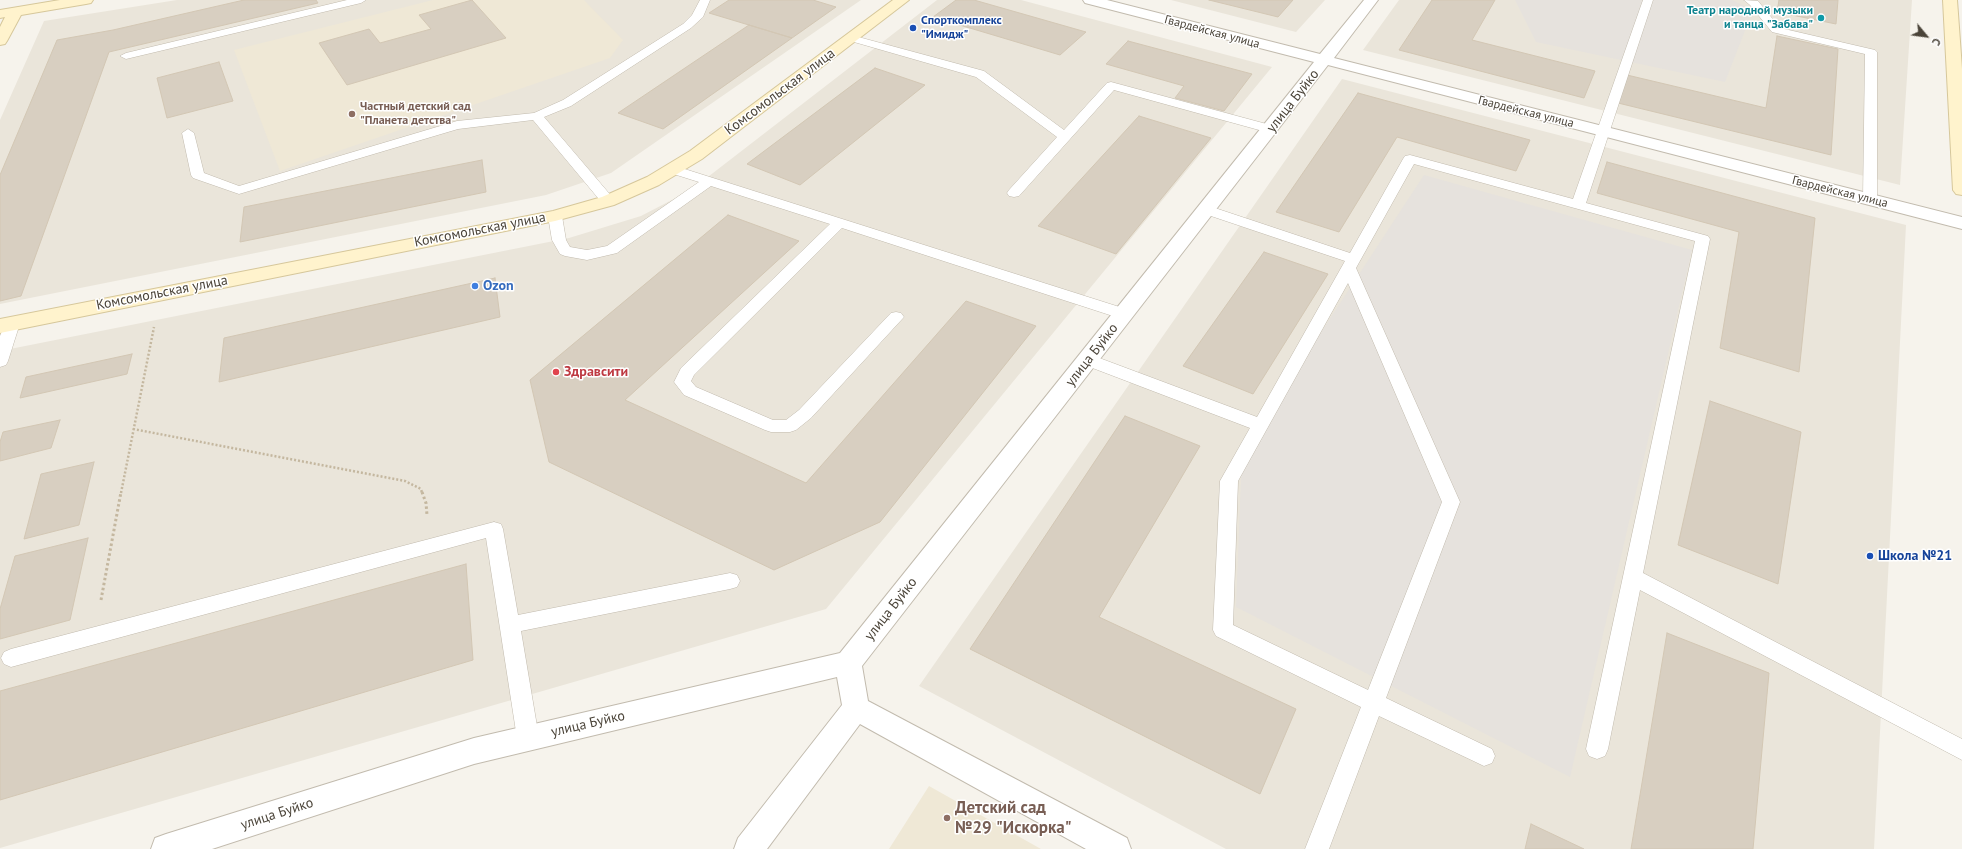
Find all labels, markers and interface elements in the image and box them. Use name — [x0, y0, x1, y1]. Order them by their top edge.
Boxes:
place label: Театр народной музыки и танца "Забава" — [1687, 4, 1813, 32]
street label: Гвардейская улица — [1163, 12, 1261, 52]
marker: Театр народной музыки и танца "Забава" — [1816, 13, 1826, 23]
place label: Спорткомплекс "Имидж" — [921, 14, 1002, 42]
north arrow — [1906, 16, 1946, 56]
marker: Спорткомплекс "Имидж" — [908, 23, 918, 33]
text: С — [1929, 36, 1944, 48]
street label: Комсомольская улица — [722, 45, 838, 139]
street label: улица Буйко — [1263, 66, 1323, 136]
street label: Гвардейская улица — [1477, 93, 1575, 131]
place label: Частный детский сад "Планета детства" — [360, 100, 471, 128]
marker: Частный детский сад "Планета детства" — [347, 109, 357, 119]
street label: Гвардейская улица — [1791, 173, 1889, 211]
street label: Комсомольская улица — [413, 209, 547, 251]
street label: Комсомольская улица — [95, 272, 229, 314]
place label: Ozon — [483, 278, 514, 294]
marker: Ozon — [470, 281, 480, 291]
street label: улица Буйко — [1062, 320, 1122, 390]
place label: Здравсити — [564, 364, 628, 380]
marker: Здравсити — [551, 367, 561, 377]
place label: Школа №21 — [1878, 548, 1952, 564]
marker: Школа №21 — [1865, 551, 1875, 561]
street label: улица Буйко — [861, 574, 921, 644]
street label: улица Буйко — [549, 707, 627, 741]
street label: улица Буйко — [239, 794, 315, 834]
place label: Детский сад №29 "Искорка" — [955, 798, 1072, 838]
marker: Детский сад №29 "Искорка" — [942, 813, 952, 823]

